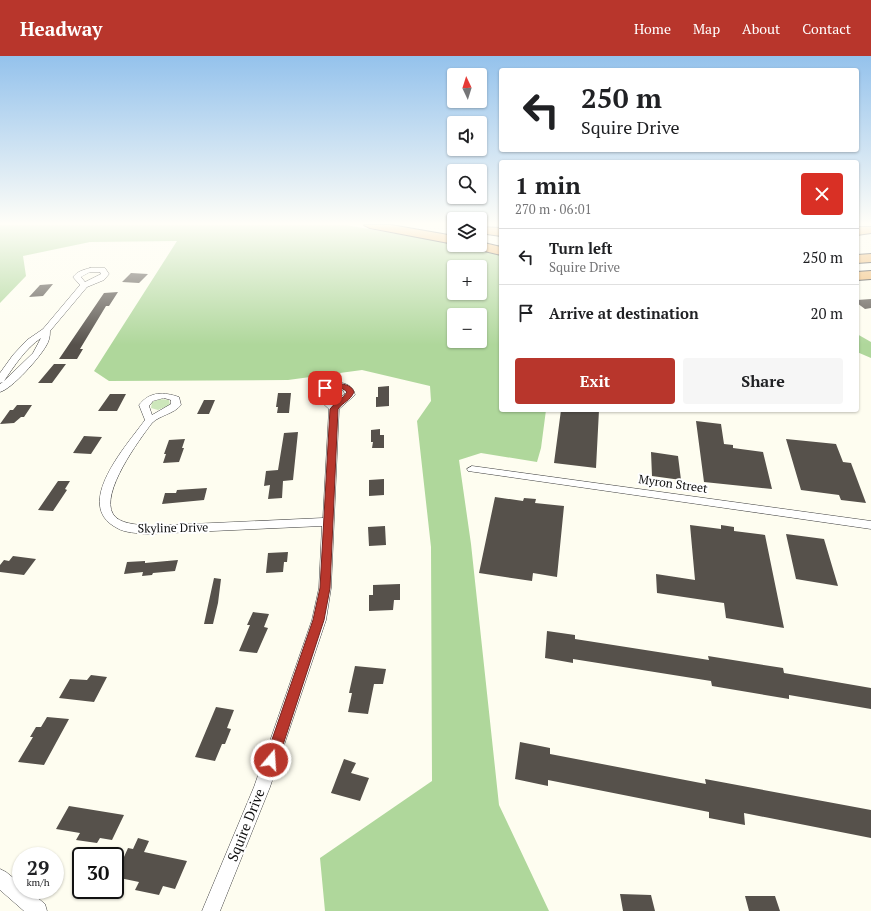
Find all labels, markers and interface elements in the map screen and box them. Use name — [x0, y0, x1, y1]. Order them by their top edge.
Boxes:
text: Headway — [20, 16, 102, 41]
text: Home — [634, 19, 671, 38]
text: Map — [693, 19, 720, 38]
text: About — [742, 19, 780, 38]
text: Contact — [802, 19, 851, 38]
north arrow — [447, 68, 487, 108]
map controls — [447, 68, 487, 348]
text: 250 m — [581, 79, 662, 116]
icon: left — [515, 84, 567, 136]
text: Squire Drive — [581, 115, 680, 139]
button: sound — [447, 116, 487, 156]
button: search — [447, 164, 487, 204]
text: 1 min — [515, 169, 581, 201]
button: close — [801, 173, 843, 215]
text: 270 m · 06:01 — [515, 200, 592, 218]
button: layers — [447, 212, 487, 252]
text: Turn left — [549, 238, 613, 258]
icon: left — [515, 246, 537, 268]
text: 250 m — [802, 247, 843, 267]
text: Squire Drive — [549, 258, 620, 276]
button: + — [447, 260, 487, 300]
icon: arrive — [515, 302, 537, 324]
text: Arrive at destination — [549, 303, 699, 323]
text: 20 m — [810, 303, 843, 323]
button: − — [447, 308, 487, 348]
button: Exit — [515, 358, 675, 404]
button: Share — [683, 358, 843, 404]
pin — [308, 371, 342, 405]
icon: arrive — [314, 377, 336, 399]
street label: Myron Street — [637, 471, 709, 496]
street label: Skyline Drive — [138, 519, 208, 536]
position arrow — [250, 739, 292, 781]
street label: Squire Drive — [222, 786, 269, 864]
speed limit sign: 30 — [72, 847, 124, 899]
text: 29 — [27, 854, 49, 881]
text: km/h — [26, 876, 50, 889]

